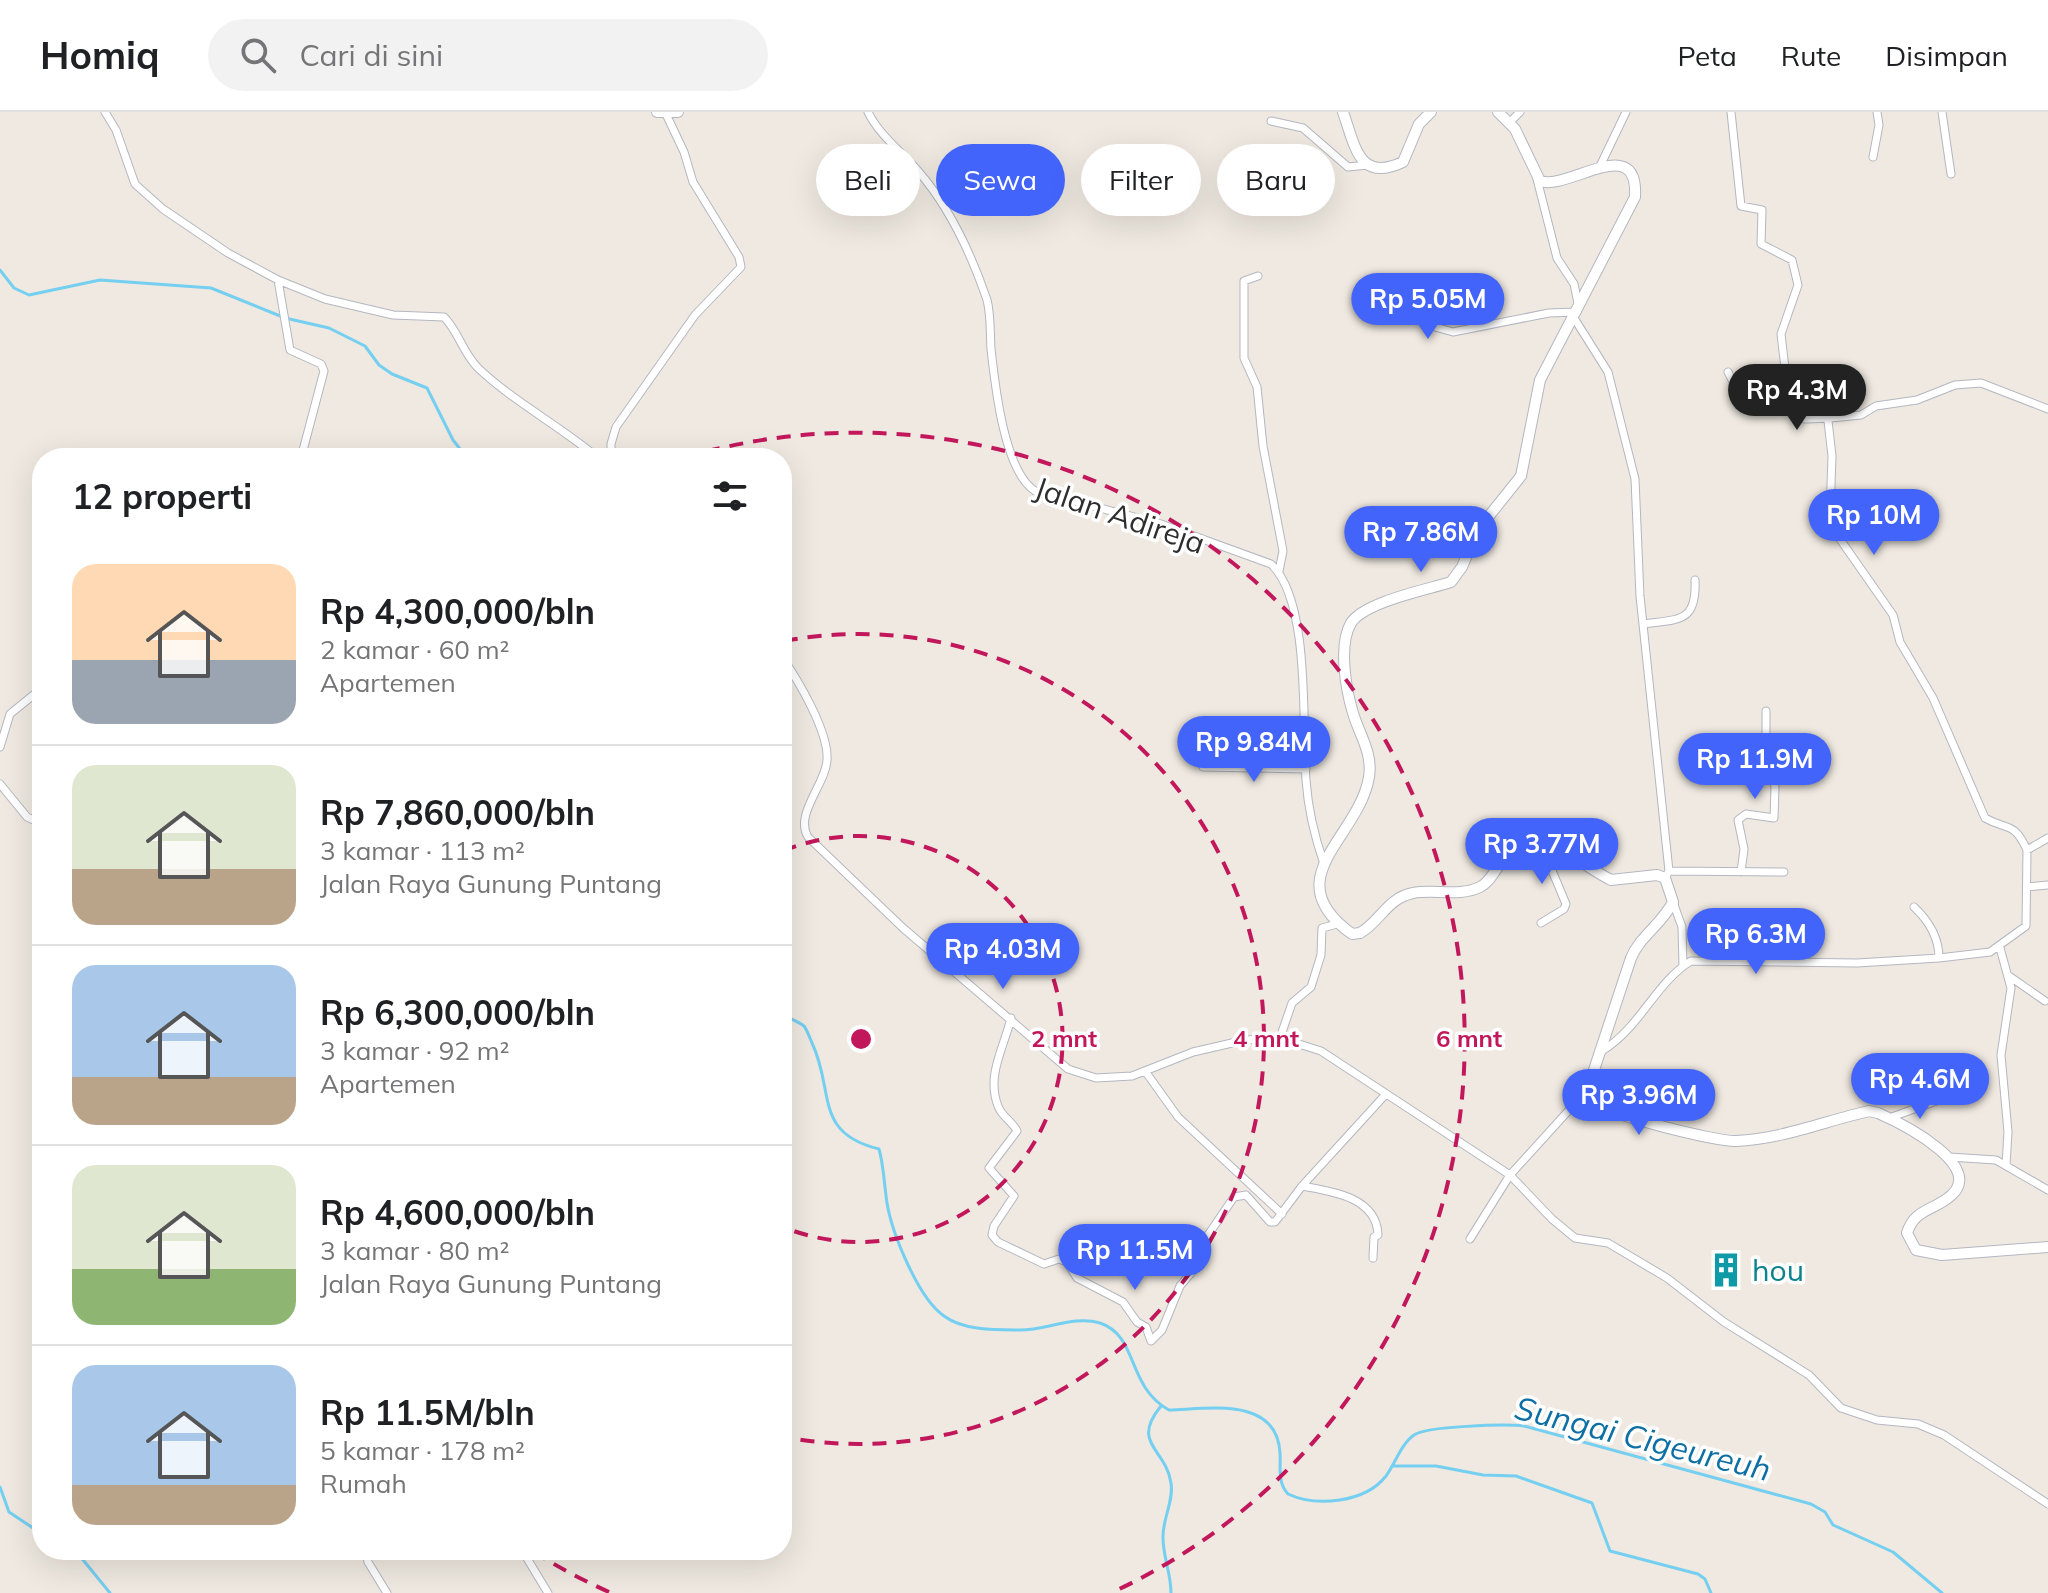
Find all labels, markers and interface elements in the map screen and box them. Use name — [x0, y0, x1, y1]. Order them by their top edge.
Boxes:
search box — [208, 19, 768, 91]
text: Homiq — [40, 31, 160, 79]
icon: search — [236, 33, 280, 77]
text: Cari di sini — [300, 36, 443, 74]
text: Peta — [1677, 38, 1737, 73]
text: Rute — [1781, 38, 1841, 73]
text: Disimpan — [1885, 38, 2008, 73]
chip: Beli — [816, 144, 920, 216]
chip: Sewa — [936, 144, 1065, 216]
chip: Filter — [1081, 144, 1201, 216]
chip: Baru — [1217, 144, 1335, 216]
pin: Rp 5.05M — [1345, 273, 1511, 341]
text: Rp 5.05M — [1369, 282, 1487, 315]
pin: Rp 4.3M — [1723, 364, 1871, 432]
text: Rp 4.3M — [1746, 373, 1848, 406]
street label: Jalan Adireja — [1030, 468, 1210, 562]
icon: filters — [708, 474, 752, 518]
text: 12 properti — [72, 475, 252, 518]
pin: Rp 10M — [1809, 489, 1939, 557]
text: Rp 10M — [1826, 498, 1922, 531]
pin: Rp 7.86M — [1338, 506, 1504, 574]
text: Rp 7.86M — [1362, 515, 1480, 548]
text: Rp 4,300,000/bln — [320, 590, 595, 633]
icon: home — [136, 596, 232, 692]
text: 2 kamar · 60 m² — [320, 633, 509, 666]
text: Apartemen — [320, 666, 456, 699]
pin: Rp 9.84M — [1171, 716, 1337, 784]
text: Rp 9.84M — [1195, 725, 1313, 758]
pin: Rp 11.9M — [1672, 733, 1838, 801]
text: Rp 11.9M — [1696, 742, 1814, 775]
text: Rp 7,860,000/bln — [320, 791, 595, 834]
icon: home — [136, 797, 232, 893]
pin: Rp 3.77M — [1459, 818, 1625, 886]
text: Rp 3.77M — [1483, 827, 1601, 860]
text: 3 kamar · 113 m² — [320, 834, 525, 867]
text: Jalan Raya Gunung Puntang — [320, 867, 662, 900]
pin: Rp 6.3M — [1682, 908, 1830, 976]
text: Rp 6.3M — [1705, 917, 1807, 950]
pin: Rp 4.03M — [920, 923, 1086, 991]
text: Rp 4.03M — [944, 932, 1062, 965]
text: Rp 6,300,000/bln — [320, 991, 595, 1034]
icon: home — [136, 997, 232, 1093]
text: 2 mnt — [1031, 1023, 1097, 1053]
text: 4 mnt — [1233, 1023, 1299, 1053]
text: 6 mnt — [1436, 1023, 1502, 1053]
centre of rings — [847, 1025, 875, 1053]
text: 3 kamar · 92 m² — [320, 1034, 509, 1067]
pin: Rp 4.6M — [1846, 1053, 1994, 1121]
text: Rp 4.6M — [1869, 1062, 1971, 1095]
text: Apartemen — [320, 1067, 456, 1100]
pin: Rp 3.96M — [1556, 1069, 1722, 1137]
text: Rp 3.96M — [1580, 1078, 1698, 1111]
text: Rp 4,600,000/bln — [320, 1191, 595, 1234]
icon: home — [136, 1197, 232, 1293]
pin: Rp 11.5M — [1052, 1224, 1218, 1292]
text: Rp 11.5M — [1076, 1233, 1194, 1266]
text: 3 kamar · 80 m² — [320, 1234, 509, 1267]
building icon: hou — [1707, 1251, 1745, 1289]
place label: hou — [1752, 1251, 1804, 1289]
text: Jalan Raya Gunung Puntang — [320, 1267, 662, 1300]
water label: Sungai Cigeureuh — [1511, 1387, 1775, 1489]
text: Rp 11.5M/bln — [320, 1391, 535, 1434]
icon: home — [136, 1397, 232, 1493]
text: 5 kamar · 178 m² — [320, 1434, 525, 1467]
text: Rumah — [320, 1467, 407, 1500]

